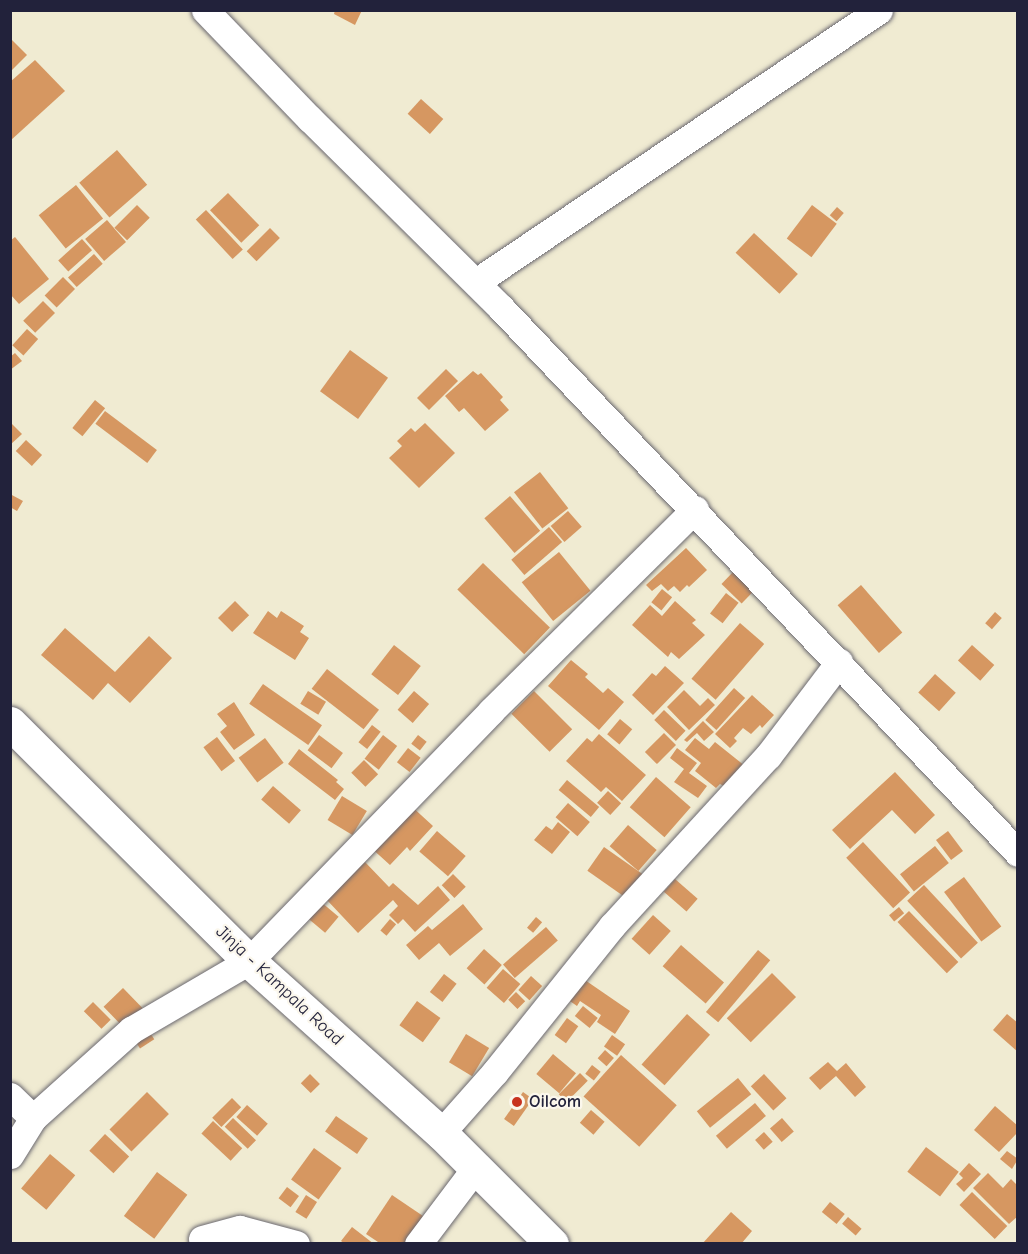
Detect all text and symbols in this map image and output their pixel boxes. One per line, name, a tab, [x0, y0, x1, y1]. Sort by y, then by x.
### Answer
street label: Jinja - Kampala Road	[211, 921, 347, 1051]
place label: Oilcom	[529, 1091, 581, 1113]
marker: Oilcom	[510, 1095, 524, 1109]

